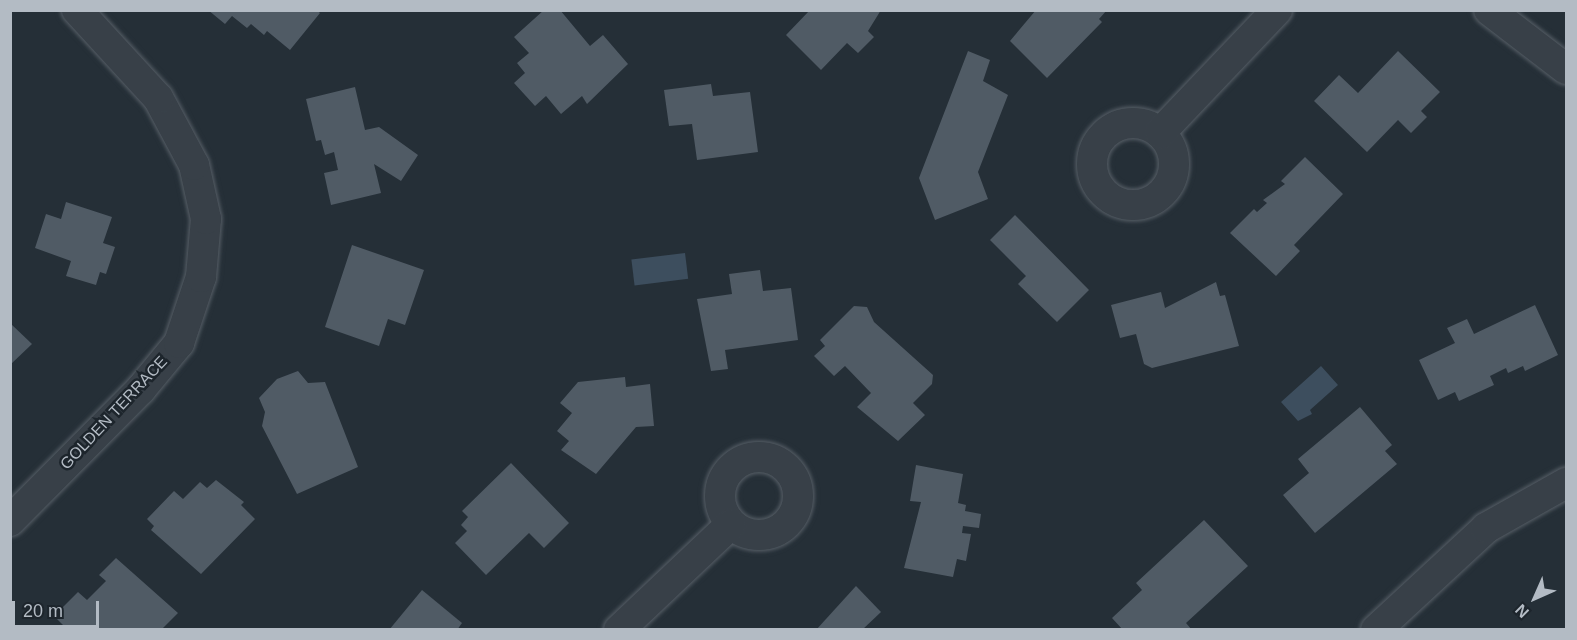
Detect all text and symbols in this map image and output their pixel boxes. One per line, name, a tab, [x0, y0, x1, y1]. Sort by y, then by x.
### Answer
street label: GOLDEN TERRACE	[56, 352, 172, 474]
north arrow	[1505, 568, 1565, 628]
scale bar	[15, 589, 102, 627]
text: 20 m	[23, 601, 63, 621]
text: N	[1512, 601, 1532, 621]

